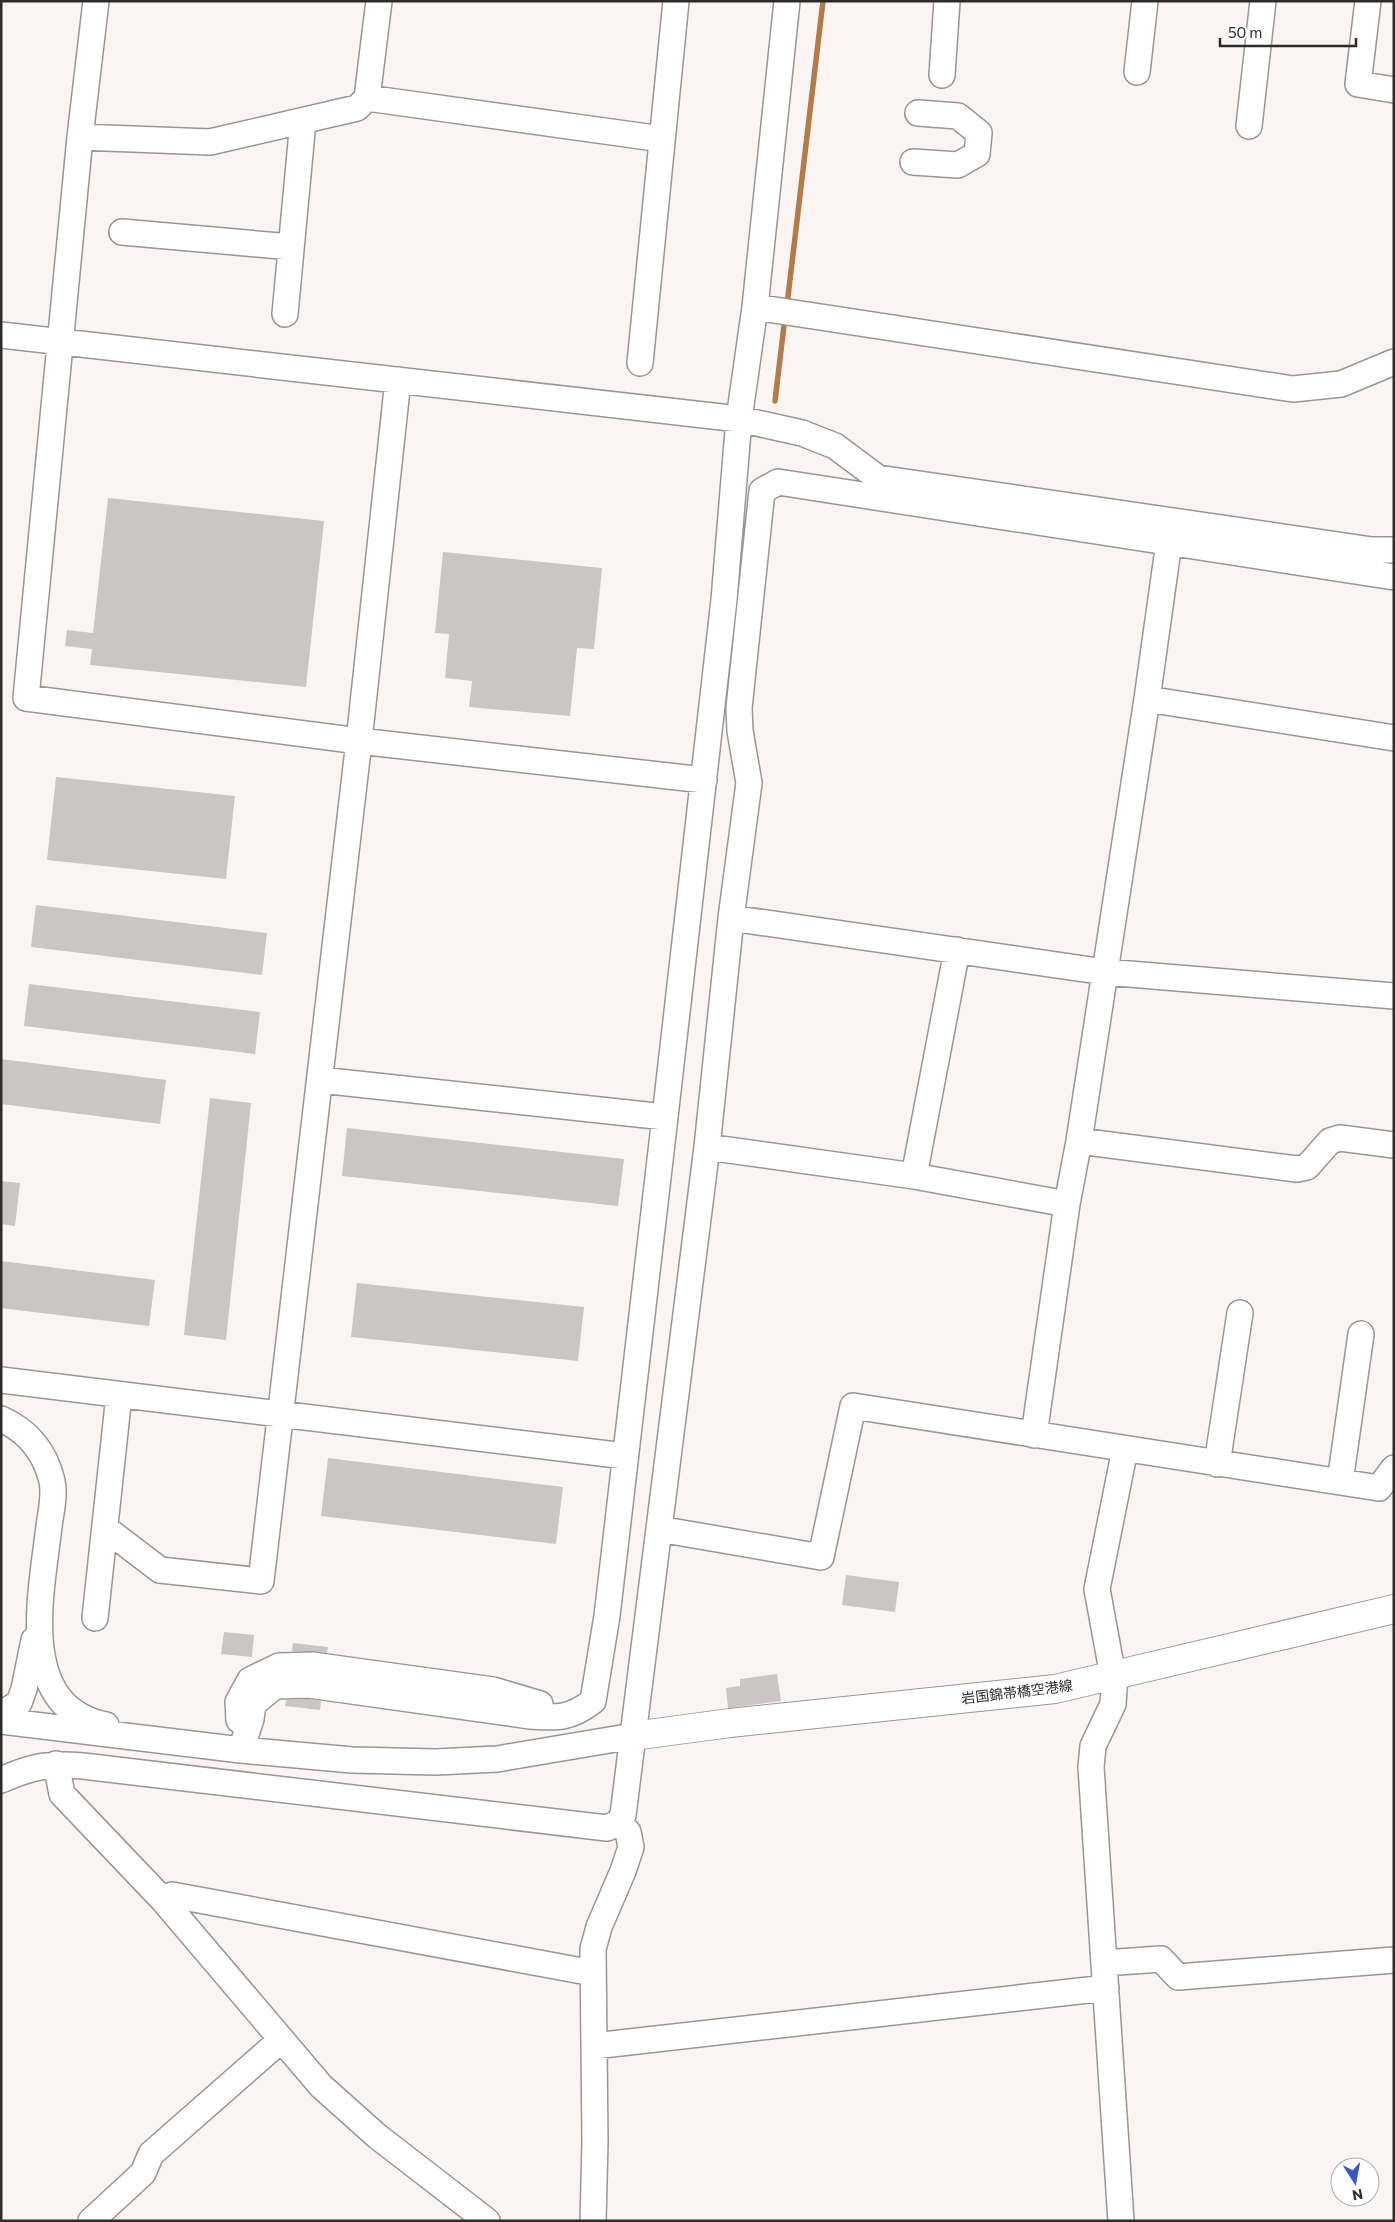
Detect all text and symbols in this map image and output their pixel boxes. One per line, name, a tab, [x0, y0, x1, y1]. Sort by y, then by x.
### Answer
scale bar	[1220, 15, 1356, 47]
text: 50 m	[1228, 23, 1262, 41]
street label: 岩国錦帯橋空港線	[960, 1676, 1074, 1707]
north arrow	[1330, 2157, 1380, 2207]
text: N	[1351, 2186, 1364, 2205]

